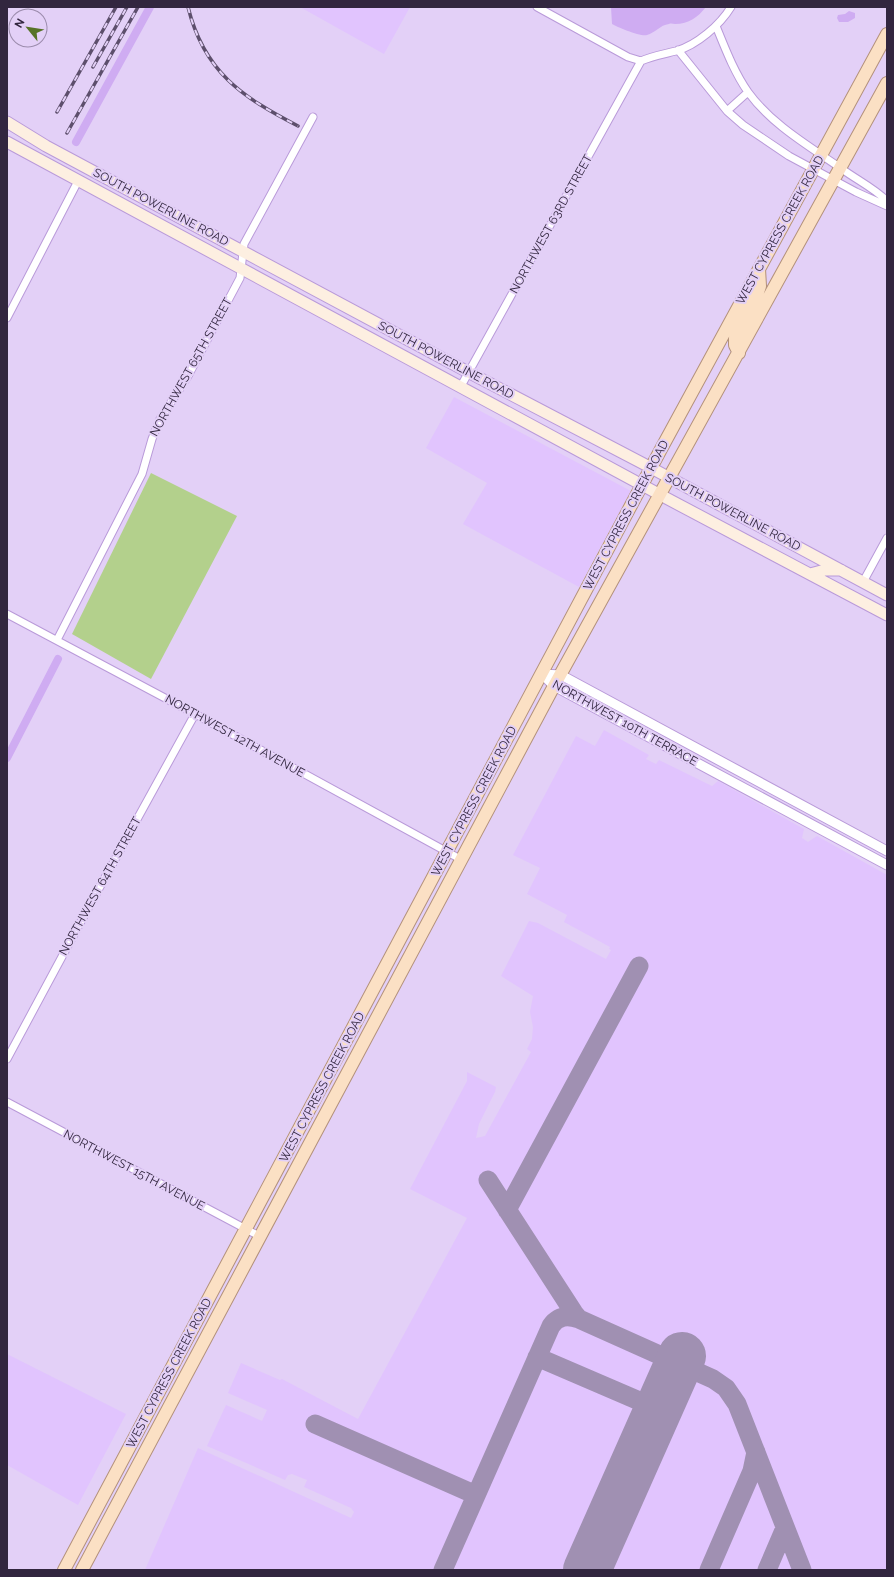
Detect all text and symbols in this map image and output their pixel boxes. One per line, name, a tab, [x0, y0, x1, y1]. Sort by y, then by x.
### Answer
north arrow	[8, 8, 48, 48]
text: N	[12, 16, 28, 30]
street label: NORTHWEST 63RD STREET	[507, 151, 595, 296]
street label: WEST CYPRESS CREEK ROAD	[733, 153, 827, 307]
street label: SOUTH POWERLINE ROAD	[91, 165, 231, 249]
street label: NORTHWEST 65TH STREET	[147, 295, 235, 439]
street label: SOUTH POWERLINE ROAD	[376, 318, 516, 402]
street label: WEST CYPRESS CREEK ROAD	[580, 437, 672, 592]
street label: SOUTH POWERLINE ROAD	[663, 470, 803, 554]
street label: NORTHWEST 10TH TERRACE	[550, 677, 700, 769]
street label: NORTHWEST 12TH AVENUE	[163, 692, 307, 780]
street label: WEST CYPRESS CREEK ROAD	[428, 723, 520, 878]
street label: NORTHWEST 64TH STREET	[56, 814, 144, 958]
street label: WEST CYPRESS CREEK ROAD	[276, 1009, 368, 1164]
street label: NORTHWEST 15TH AVENUE	[61, 1127, 207, 1213]
street label: WEST CYPRESS CREEK ROAD	[123, 1295, 215, 1450]

